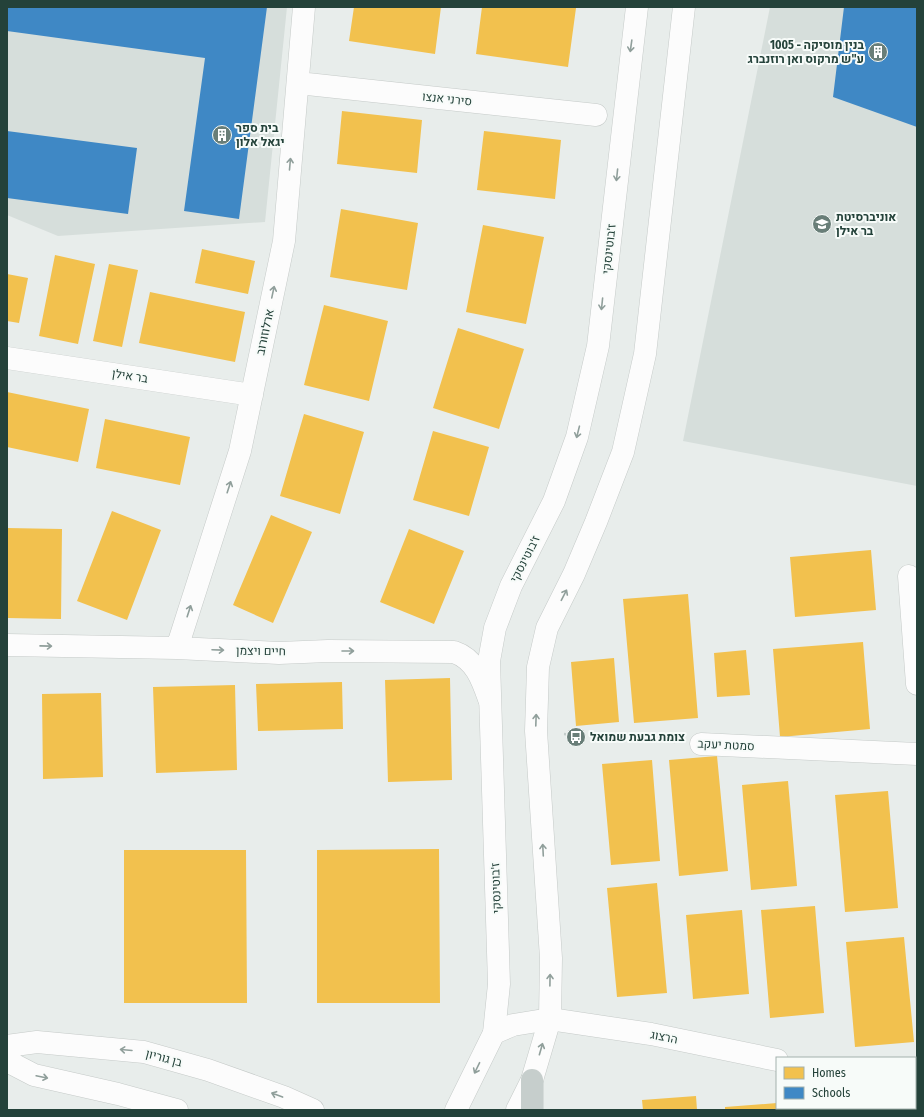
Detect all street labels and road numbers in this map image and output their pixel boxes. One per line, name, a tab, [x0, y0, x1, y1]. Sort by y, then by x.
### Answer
street label: סירני אנצו	[421, 89, 473, 109]
street label: ז'בוטינסקי	[599, 223, 619, 275]
street label: ארלוזורוב	[253, 307, 277, 356]
street label: בר אילן	[111, 366, 150, 386]
street label: ז'בוטינסקי	[507, 533, 543, 585]
street label: חיים ויצמן	[236, 644, 286, 658]
street label: סמטת יעקב	[697, 737, 755, 753]
street label: ז'בוטינסקי	[488, 862, 504, 914]
street label: הרצוג	[649, 1027, 679, 1047]
street label: בן גוריון	[144, 1046, 184, 1070]

